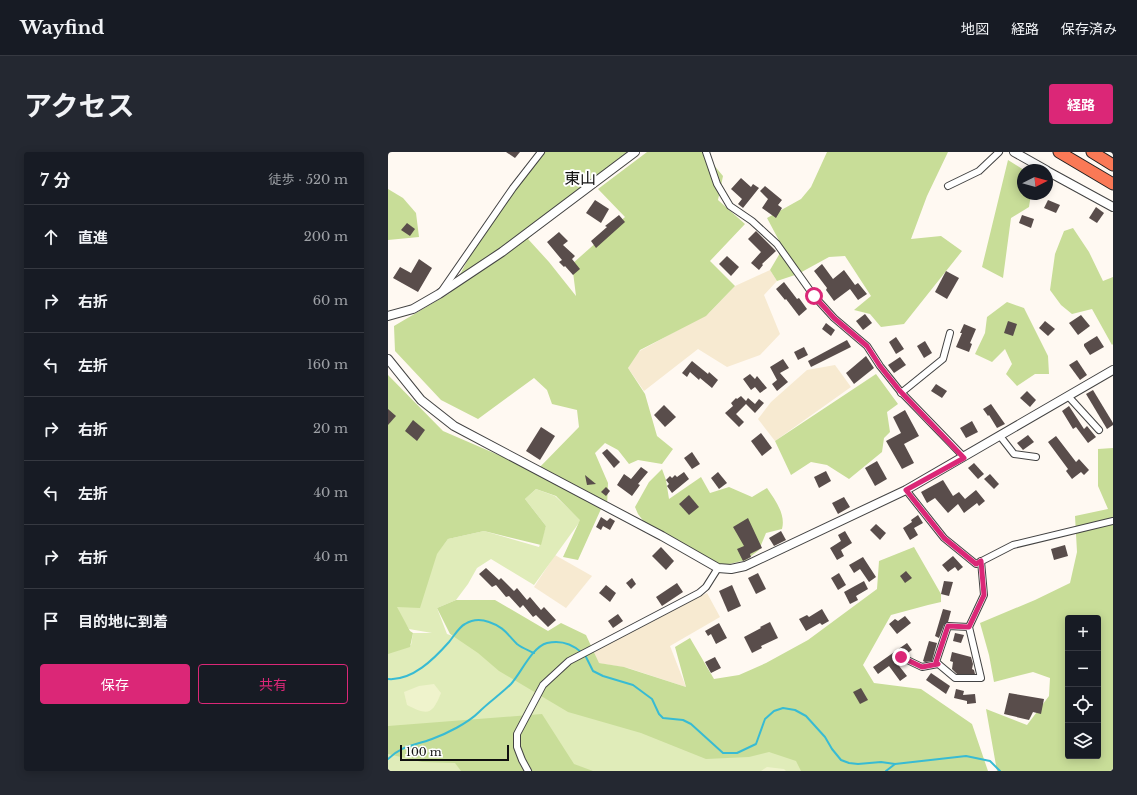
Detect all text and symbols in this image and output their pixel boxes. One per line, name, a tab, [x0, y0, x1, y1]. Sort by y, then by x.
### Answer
text: Wayfind	[20, 16, 105, 39]
text: 地図	[961, 20, 989, 38]
text: 経路	[1011, 20, 1039, 38]
text: 保存済み	[1061, 20, 1117, 38]
button: 経路	[1049, 84, 1113, 124]
text: アクセス	[24, 89, 135, 124]
north arrow	[1017, 164, 1053, 200]
district label: 東山	[564, 168, 596, 188]
text: 7 分	[40, 170, 70, 191]
text: 徒歩 · 520 m	[268, 171, 348, 188]
icon: ahead	[40, 226, 62, 248]
text: 直進	[78, 228, 108, 247]
text: 200 m	[304, 228, 348, 245]
route start	[805, 287, 823, 305]
icon: right	[40, 290, 62, 312]
text: 右折	[78, 292, 108, 311]
text: 60 m	[313, 292, 348, 309]
icon: left	[40, 354, 62, 376]
text: 左折	[78, 356, 108, 375]
text: 160 m	[307, 356, 348, 373]
icon: right	[40, 418, 62, 440]
text: 右折	[78, 420, 108, 439]
text: 20 m	[313, 420, 348, 437]
icon: left	[40, 482, 62, 504]
text: 左折	[78, 484, 108, 503]
text: 40 m	[313, 484, 348, 501]
icon: right	[40, 546, 62, 568]
text: 右折	[78, 548, 108, 567]
text: 40 m	[313, 548, 348, 565]
icon: arrive	[40, 610, 62, 632]
text: 目的地に到着	[78, 612, 168, 631]
map controls	[1065, 615, 1101, 759]
button: +	[1065, 615, 1101, 651]
route end	[892, 648, 910, 666]
button: −	[1065, 651, 1101, 687]
button: 保存	[40, 664, 190, 704]
button: 共有	[198, 664, 348, 704]
button: locate	[1065, 687, 1101, 723]
button: layers	[1065, 723, 1101, 759]
scale bar	[400, 743, 509, 762]
text: 100 m	[406, 745, 442, 759]

